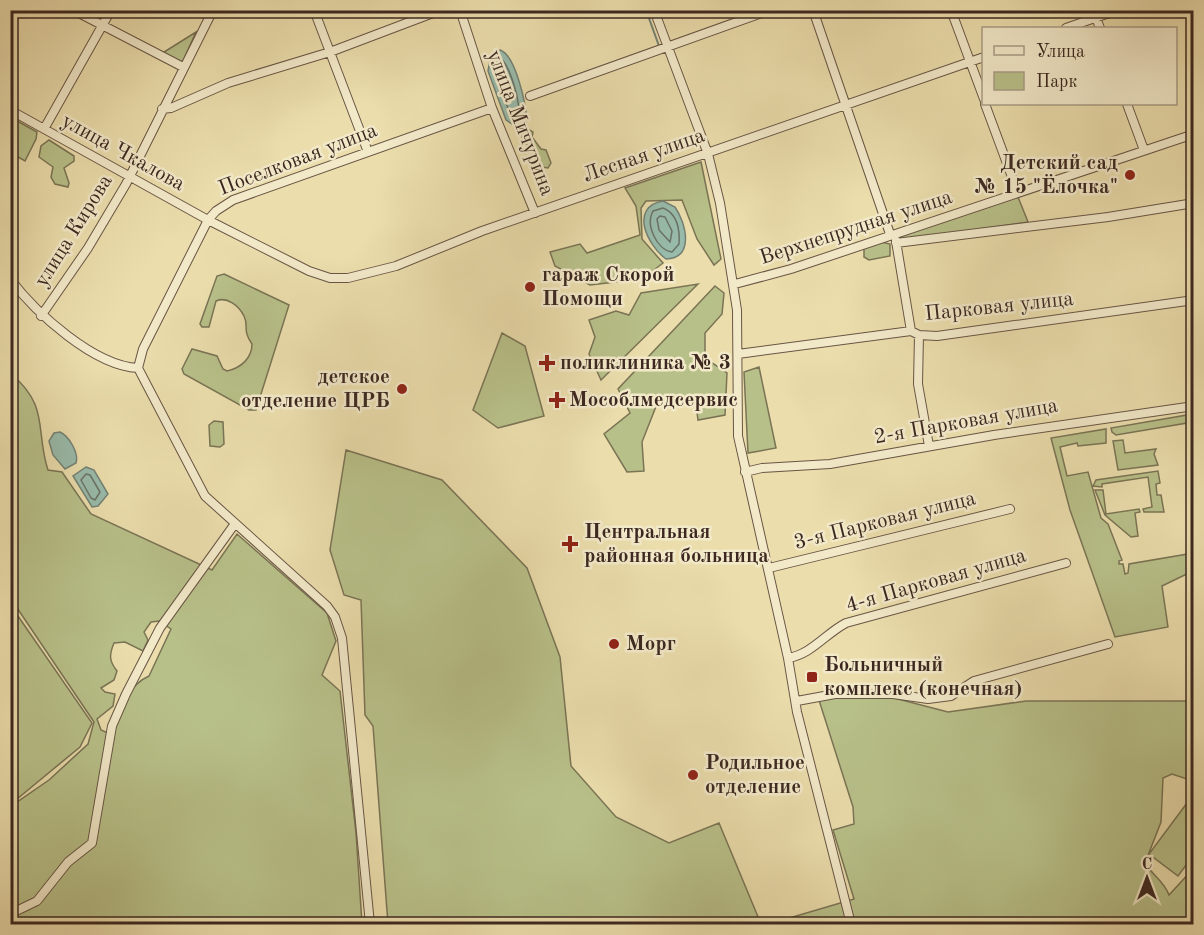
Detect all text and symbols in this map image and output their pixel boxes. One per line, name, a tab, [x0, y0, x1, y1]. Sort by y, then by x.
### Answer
legend	[982, 27, 1177, 105]
text: Улица	[1036, 43, 1085, 61]
street label: улица Мичурина	[483, 47, 557, 199]
text: Парк	[1036, 73, 1077, 91]
street label: улица Чкалова	[58, 111, 188, 195]
street label: Поселковая улица	[216, 120, 380, 200]
street label: Лесная улица	[580, 125, 708, 187]
place label: Детский сад № 15 "Ёлочка"	[974, 153, 1118, 198]
marker: Детский сад № 15 "Ёлочка"	[1123, 168, 1137, 182]
street label: улица Кирова	[31, 171, 117, 291]
street label: Верхнепрудная улица	[757, 187, 955, 269]
place label: гараж Скорой Помощи	[542, 265, 675, 310]
marker: гараж Скорой Помощи	[523, 280, 537, 294]
street label: Парковая улица	[923, 289, 1075, 325]
place label: поликлиника № 3	[560, 353, 731, 374]
marker: поликлиника № 3	[538, 354, 556, 372]
place label: детское отделение ЦРБ	[241, 367, 390, 412]
marker: детское отделение ЦРБ	[395, 382, 409, 396]
place label: Мособлмедсервис	[569, 390, 738, 411]
marker: Мособлмедсервис	[550, 393, 564, 407]
street label: 2-я Парковая улица	[872, 395, 1060, 449]
street label: 3-я Парковая улица	[792, 488, 978, 554]
place label: Центральная районная больница	[584, 522, 769, 567]
marker: Центральная районная больница	[561, 535, 579, 553]
street label: 4-я Парковая улица	[843, 545, 1029, 617]
place label: Морг	[626, 634, 676, 655]
marker: Морг	[607, 637, 621, 651]
place label: Больничный комплекс (конечная)	[824, 655, 1022, 700]
marker: Больничный комплекс (конечная)	[805, 670, 819, 684]
place label: Родильное отделение	[705, 753, 805, 798]
marker: Родильное отделение	[686, 768, 700, 782]
north arrow	[1117, 848, 1177, 908]
text: С	[1142, 857, 1152, 873]

